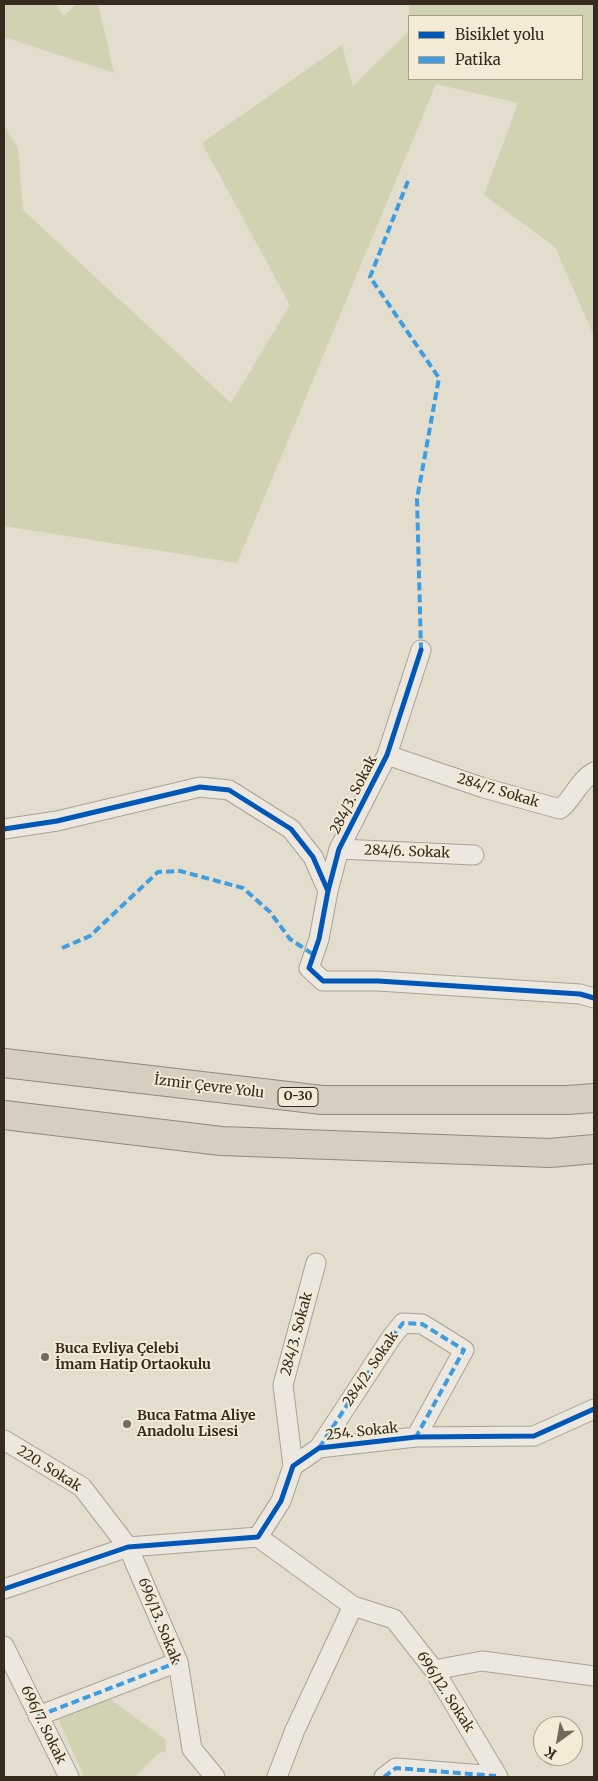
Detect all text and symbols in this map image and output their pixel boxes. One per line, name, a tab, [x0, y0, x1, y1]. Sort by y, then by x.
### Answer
legend	[408, 15, 583, 80]
text: Bisiklet yolu	[455, 25, 545, 44]
text: Patika	[455, 50, 501, 69]
street label: 284/3. Sokak	[327, 753, 381, 837]
street label: 284/7. Sokak	[455, 771, 541, 811]
street label: 284/6. Sokak	[364, 842, 450, 862]
street label: İzmir Çevre Yolu	[153, 1072, 265, 1102]
road number: O-30	[278, 1088, 318, 1106]
street label: 284/3. Sokak	[278, 1290, 316, 1378]
street label: 284/2. Sokak	[340, 1328, 402, 1410]
place label: Buca Evliya Çelebi İmam Hatip Ortaokulu	[55, 1341, 211, 1374]
marker: Buca Evliya Çelebi İmam Hatip Ortaokulu	[39, 1351, 51, 1363]
place label: Buca Fatma Aliye Anadolu Lisesi	[137, 1408, 256, 1440]
marker: Buca Fatma Aliye Anadolu Lisesi	[121, 1418, 133, 1430]
street label: 254. Sokak	[325, 1420, 399, 1444]
street label: 220. Sokak	[14, 1443, 84, 1495]
street label: 696/13. Sokak	[134, 1575, 184, 1667]
street label: 696/12. Sokak	[413, 1649, 477, 1735]
street label: 696/7. Sokak	[17, 1683, 69, 1767]
north arrow	[533, 1716, 583, 1766]
text: K	[541, 1742, 560, 1763]

